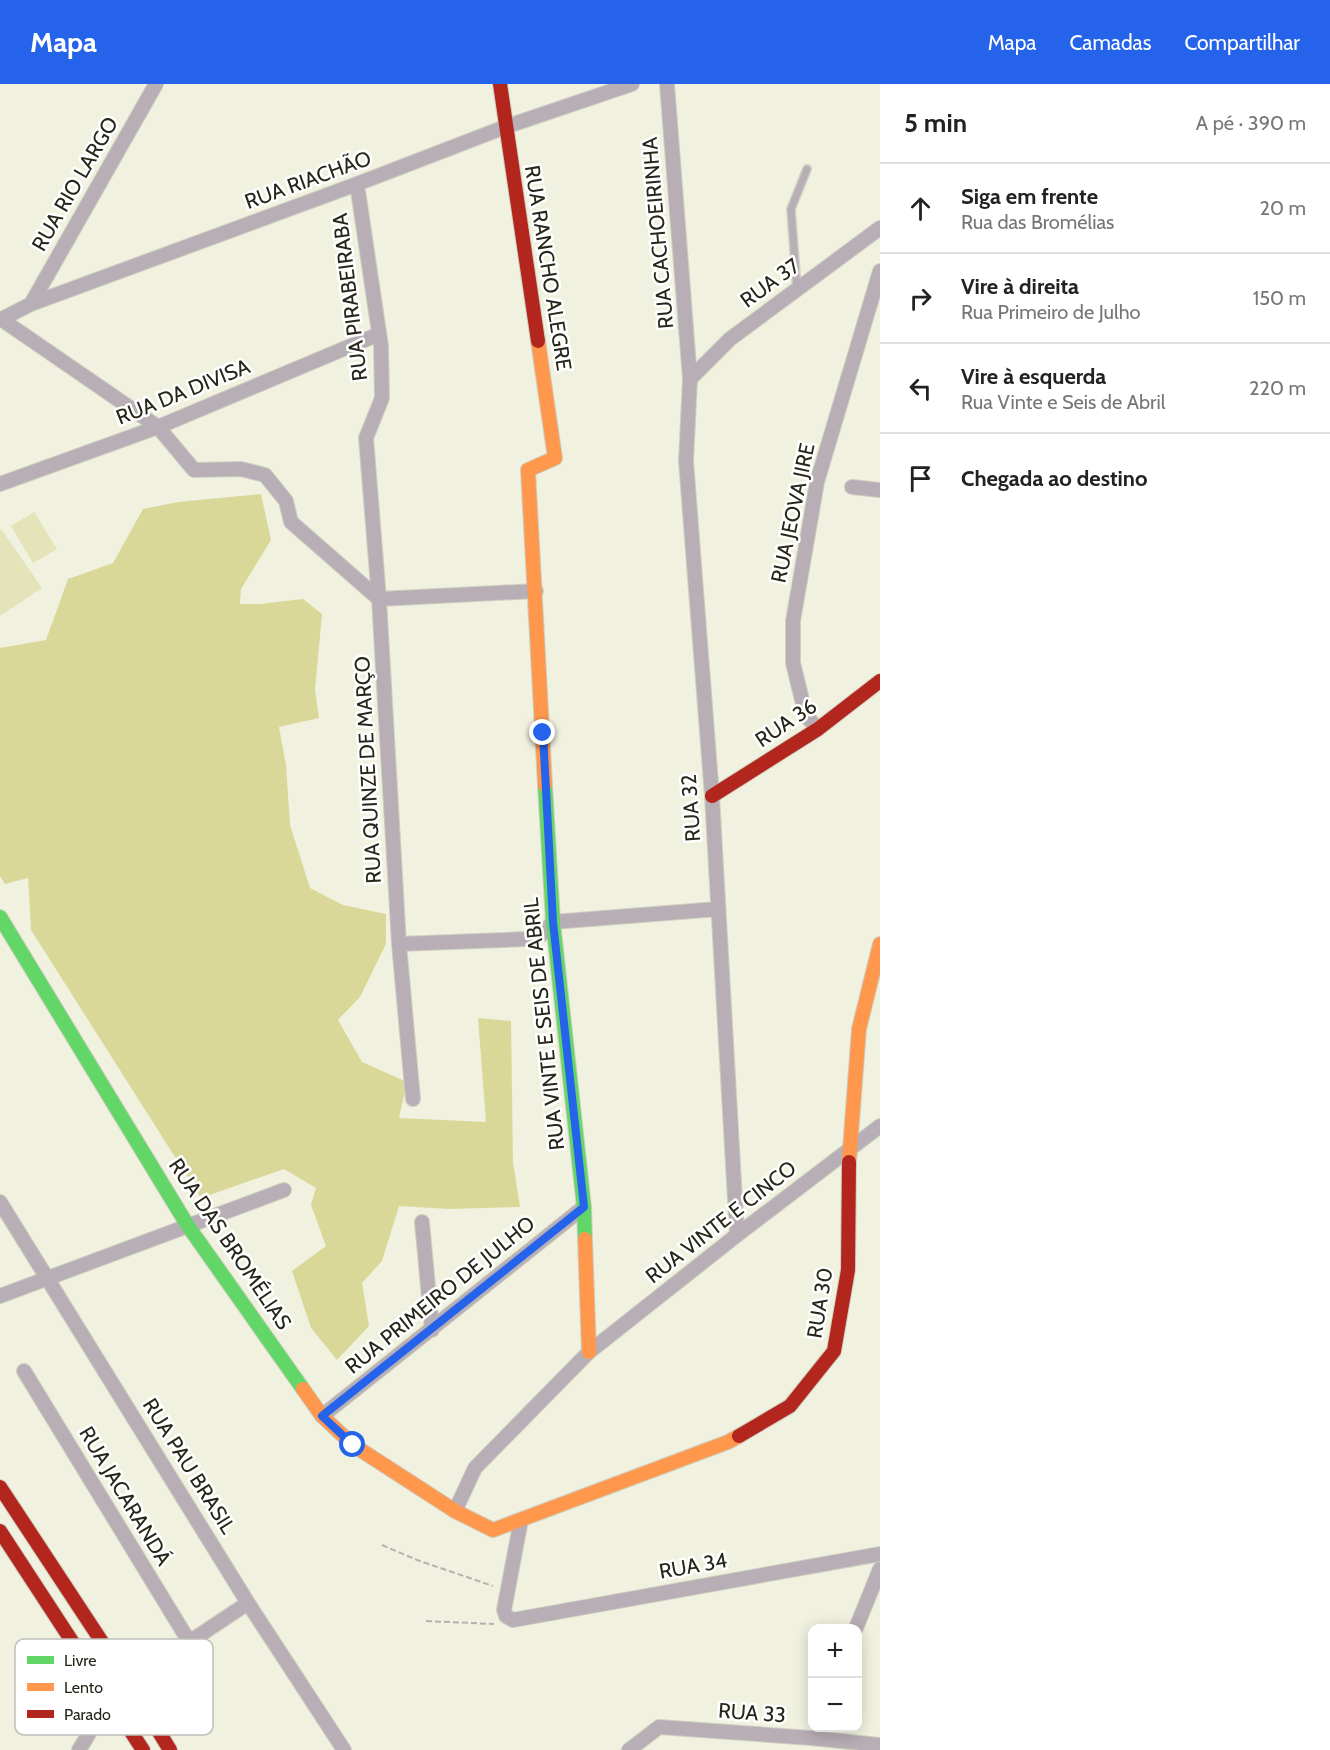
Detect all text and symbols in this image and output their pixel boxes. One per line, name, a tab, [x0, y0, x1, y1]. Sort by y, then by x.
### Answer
text: Mapa	[30, 25, 97, 59]
text: Mapa	[988, 30, 1036, 55]
text: Camadas	[1069, 30, 1151, 55]
text: Compartilhar	[1184, 30, 1300, 55]
text: 5 min	[904, 107, 967, 139]
text: A pé · 390 m	[1196, 111, 1306, 135]
street label: RUA RIO LARGO	[26, 112, 123, 255]
street label: RUA CACHOEIRINHA	[637, 136, 678, 330]
street label: RUA RIACHÃO	[241, 144, 374, 214]
street label: RUA RANCHO ALEGRE	[520, 163, 577, 372]
text: Siga em frente	[961, 183, 1098, 210]
icon: ahead	[904, 192, 937, 225]
text: 20 m	[1260, 196, 1306, 220]
text: Rua das Bromélias	[961, 210, 1114, 234]
street label: RUA PIRABEIRABA	[327, 212, 372, 382]
street label: RUA 37	[735, 253, 805, 312]
text: Vire à direita	[961, 273, 1079, 300]
icon: right	[904, 282, 937, 315]
text: 150 m	[1253, 286, 1306, 310]
text: Rua Primeiro de Julho	[961, 300, 1141, 324]
street label: RUA DA DIVISA	[112, 353, 253, 430]
text: Vire à esquerda	[961, 363, 1106, 390]
icon: left	[904, 372, 937, 405]
text: 220 m	[1249, 376, 1306, 400]
text: Rua Vinte e Seis de Abril	[961, 390, 1165, 414]
street label: RUA JEOVA JIRE	[765, 441, 820, 585]
icon: arrive	[904, 462, 937, 495]
text: Chegada ao destino	[961, 465, 1147, 492]
street label: RUA QUINZE DE MARÇO	[349, 656, 386, 884]
street label: RUA 36	[750, 693, 821, 752]
route end	[529, 719, 555, 745]
street label: RUA 32	[676, 773, 705, 843]
street label: RUA VINTE E SEIS DE ABRIL	[518, 896, 569, 1152]
street label: RUA DAS BROMÉLIAS	[164, 1153, 297, 1334]
street label: RUA VINTE E CINCO	[641, 1155, 801, 1288]
street label: RUA PRIMEIRO DE JULHO	[340, 1211, 539, 1379]
street label: RUA 30	[802, 1266, 837, 1340]
street label: RUA PAU BRASIL	[138, 1393, 241, 1539]
street label: RUA JACARANDÁ	[74, 1422, 177, 1570]
route start	[339, 1431, 365, 1457]
street label: RUA 34	[657, 1547, 729, 1584]
map controls	[808, 1624, 862, 1732]
button: +	[808, 1624, 862, 1678]
legend	[15, 1639, 213, 1735]
text: Livre	[64, 1651, 96, 1670]
text: Lento	[64, 1678, 103, 1697]
button: −	[808, 1678, 862, 1732]
street label: RUA 33	[717, 1698, 787, 1727]
text: Parado	[64, 1705, 111, 1724]

